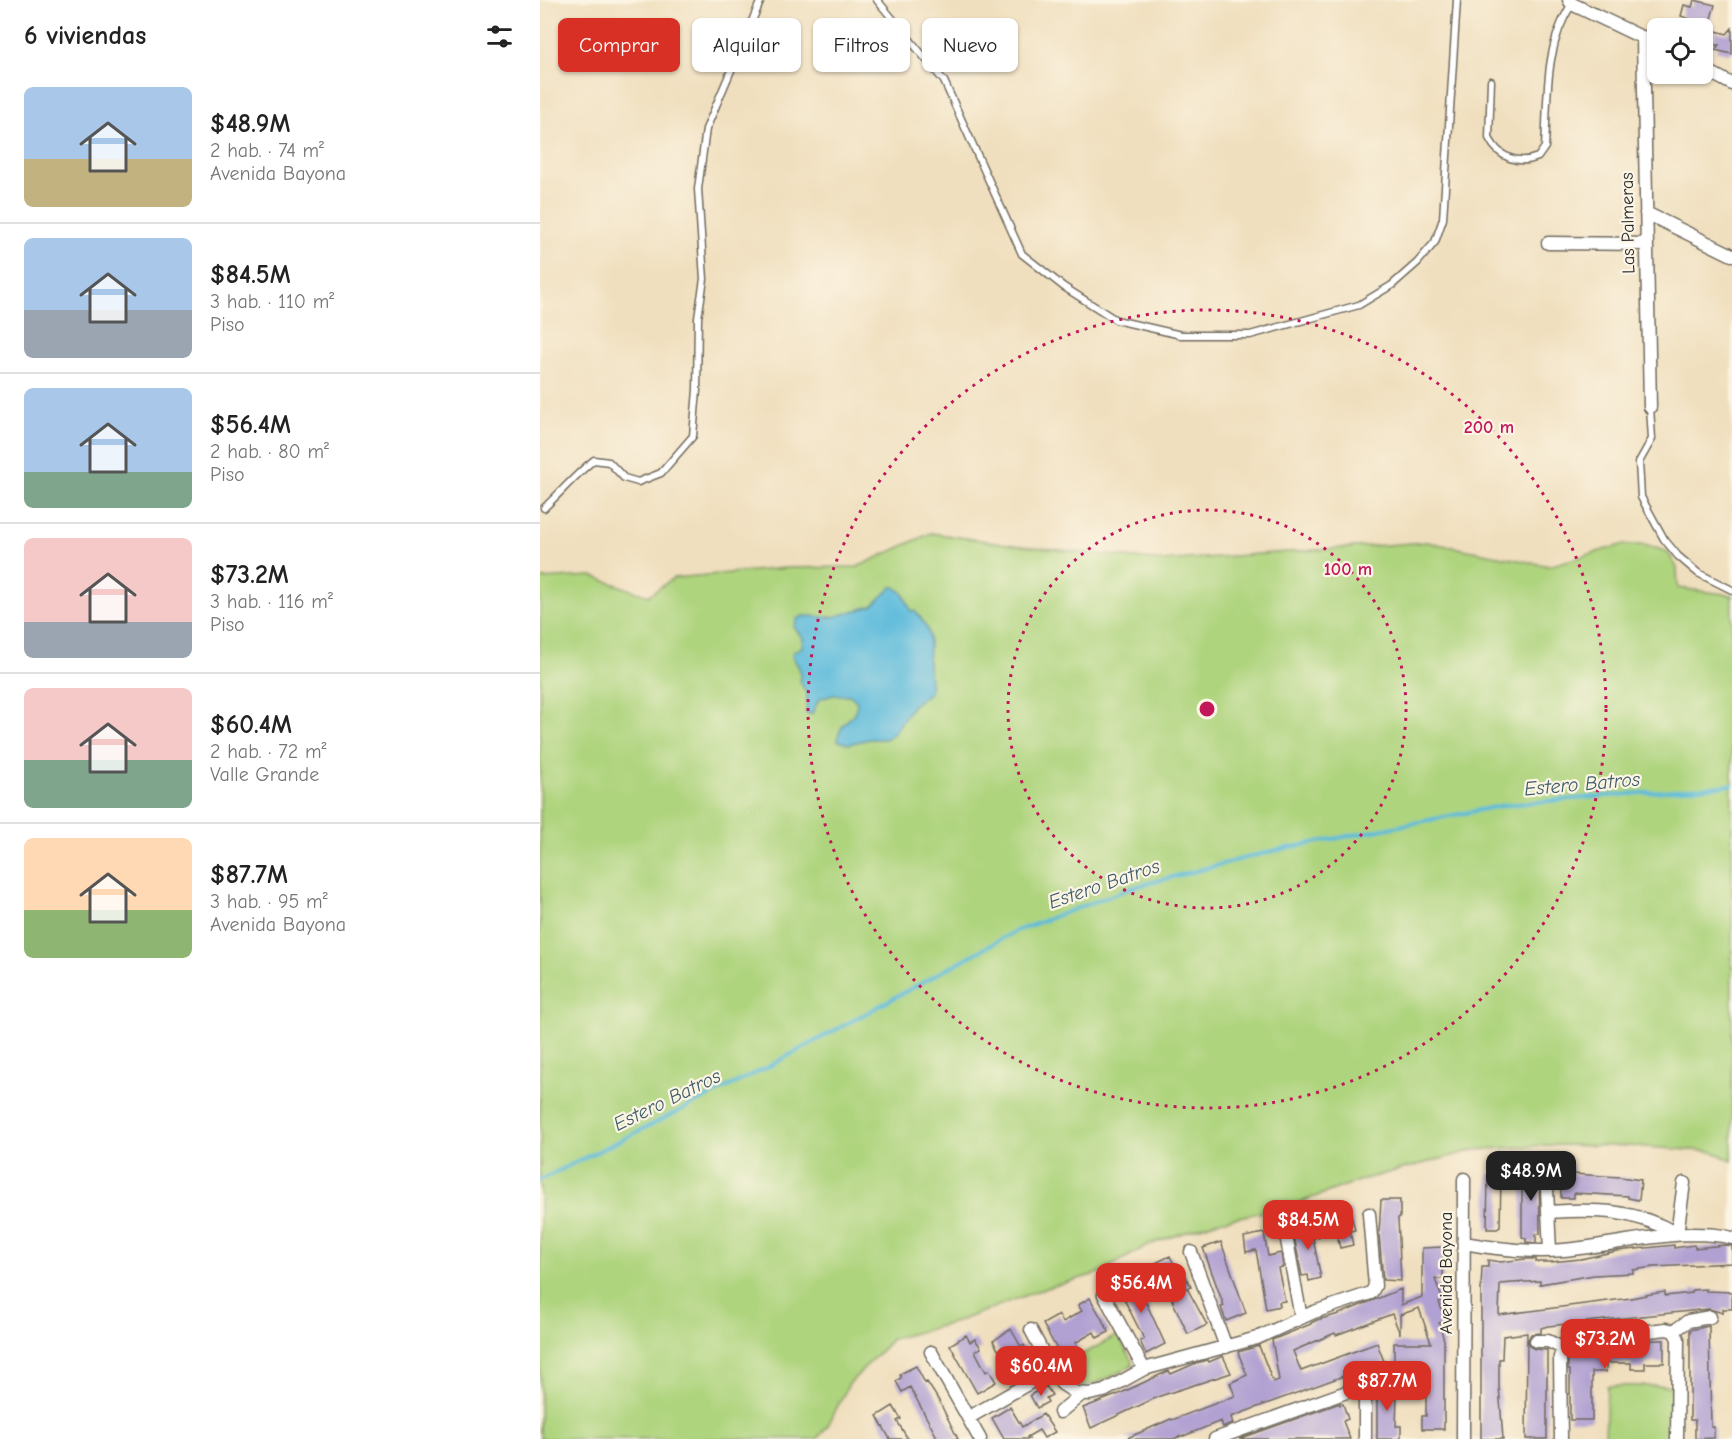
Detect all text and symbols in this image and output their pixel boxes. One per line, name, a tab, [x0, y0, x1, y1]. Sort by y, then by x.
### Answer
chip: Comprar	[558, 18, 680, 72]
chip: Alquilar	[692, 18, 801, 72]
chip: Filtros	[813, 18, 910, 72]
chip: Nuevo	[922, 18, 1018, 72]
map controls	[1647, 18, 1713, 84]
button: locate	[1647, 18, 1713, 84]
icon: filters	[483, 20, 516, 53]
text: 6 viviendas	[24, 21, 146, 51]
text: $48.9M	[210, 109, 290, 139]
icon: home	[72, 111, 144, 183]
text: 2 hab. · 74 m²	[210, 139, 324, 162]
text: Avenida Bayona	[210, 162, 346, 185]
street label: Las Palmeras	[1617, 172, 1639, 274]
text: $84.5M	[210, 260, 291, 290]
icon: home	[72, 262, 144, 334]
text: 3 hab. · 110 m²	[210, 290, 334, 313]
text: Piso	[210, 313, 245, 336]
text: $56.4M	[210, 410, 291, 440]
icon: home	[72, 412, 144, 484]
text: 200 m	[1464, 417, 1514, 438]
text: 2 hab. · 80 m²	[210, 440, 329, 463]
text: Piso	[210, 463, 245, 486]
text: 100 m	[1324, 559, 1372, 580]
text: $73.2M	[210, 560, 289, 590]
icon: home	[72, 562, 144, 634]
text: 3 hab. · 116 m²	[210, 590, 333, 613]
text: Piso	[210, 613, 245, 636]
centre of rings	[1197, 699, 1217, 719]
text: $60.4M	[210, 710, 292, 740]
icon: home	[72, 712, 144, 784]
text: 2 hab. · 72 m²	[210, 740, 326, 763]
text: Valle Grande	[210, 763, 319, 786]
water label: Estero Batros	[1523, 767, 1642, 801]
water label: Estero Batros	[1045, 854, 1163, 914]
text: $87.7M	[210, 860, 288, 890]
icon: home	[72, 862, 144, 934]
text: 3 hab. · 95 m²	[210, 890, 328, 913]
text: Avenida Bayona	[210, 913, 346, 936]
water label: Estero Batros	[610, 1064, 725, 1136]
pin: $48.9M	[1482, 1151, 1580, 1202]
text: $48.9M	[1500, 1159, 1562, 1182]
pin: $84.5M	[1259, 1200, 1357, 1251]
text: $84.5M	[1277, 1208, 1339, 1231]
street label: Avenida Bayona	[1436, 1212, 1457, 1334]
pin: $56.4M	[1092, 1263, 1190, 1314]
text: $56.4M	[1110, 1271, 1172, 1294]
pin: $73.2M	[1556, 1319, 1654, 1370]
text: $73.2M	[1575, 1327, 1635, 1350]
pin: $60.4M	[992, 1346, 1090, 1397]
text: $60.4M	[1009, 1354, 1073, 1377]
pin: $87.7M	[1338, 1361, 1436, 1412]
text: $87.7M	[1357, 1369, 1417, 1392]

